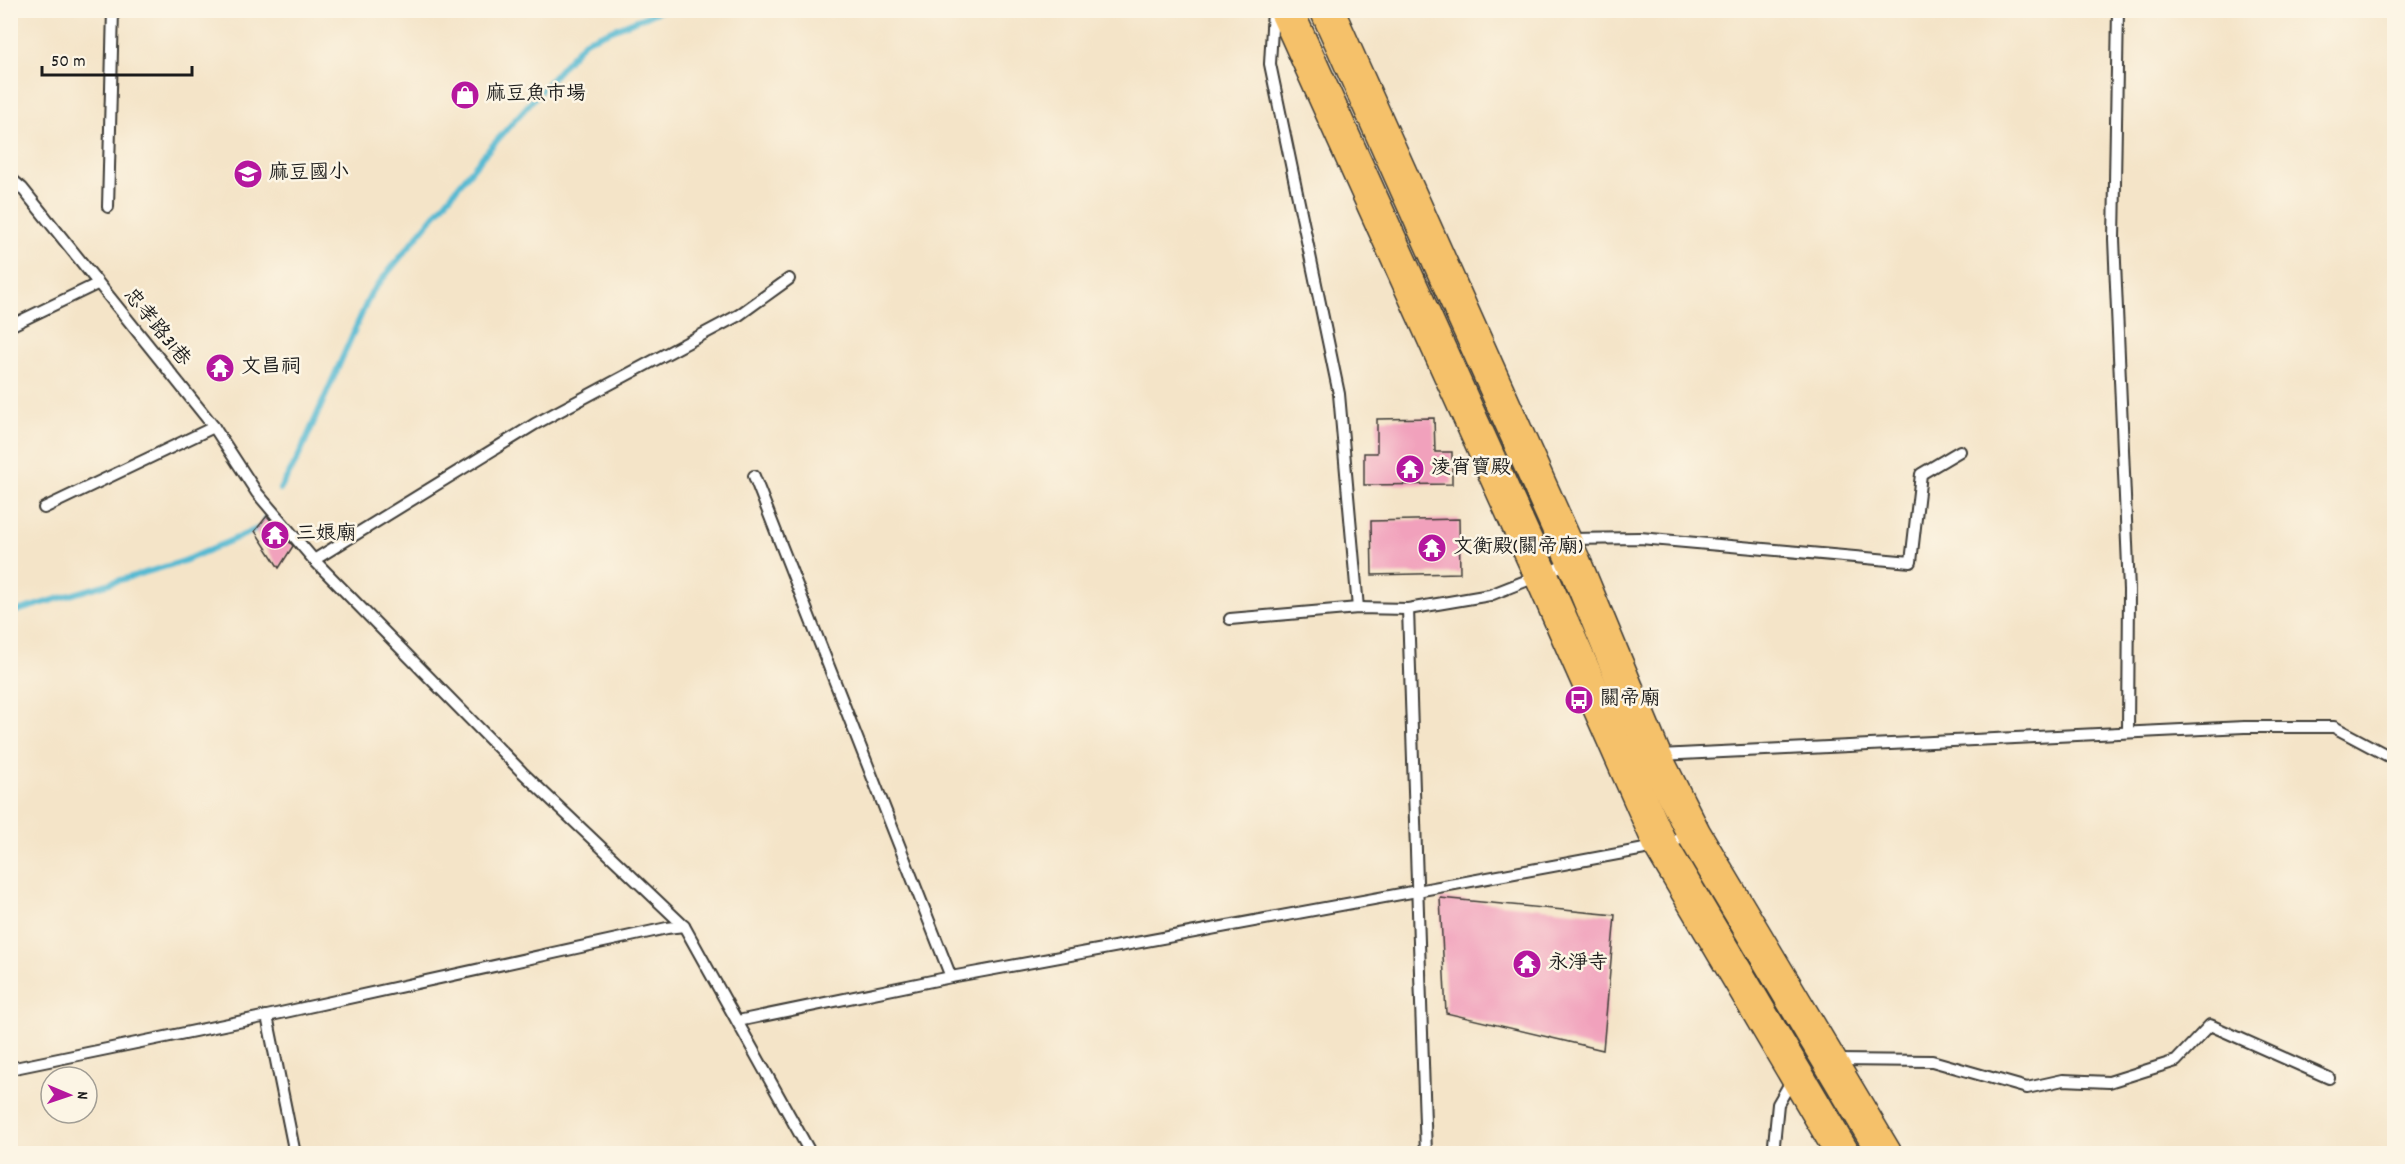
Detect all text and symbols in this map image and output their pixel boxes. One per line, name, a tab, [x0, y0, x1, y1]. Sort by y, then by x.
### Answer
scale bar	[42, 39, 192, 77]
text: 50 m	[51, 50, 86, 75]
shop icon: 麻豆魚市場	[449, 79, 481, 111]
place label: 麻豆魚市場	[486, 81, 586, 109]
school or university icon: 麻豆國小	[232, 158, 264, 190]
place label: 麻豆國小	[269, 160, 349, 188]
street label: 忠孝路31巷	[116, 283, 197, 374]
temple icon: 文昌祠	[204, 352, 236, 384]
place label: 文昌祠	[241, 354, 301, 382]
temple icon: 淩宵寶殿	[1394, 453, 1426, 485]
place label: 淩宵寶殿	[1431, 455, 1511, 483]
temple icon: 三娘廟	[259, 519, 291, 551]
place label: 三娘廟	[296, 521, 356, 549]
temple icon: 文衡殿(關帝廟)	[1416, 532, 1448, 564]
place label: 文衡殿(關帝廟)	[1453, 534, 1583, 562]
bus stop icon: 關帝廟	[1563, 684, 1595, 716]
place label: 關帝廟	[1600, 686, 1660, 714]
temple icon: 永淨寺	[1511, 948, 1543, 980]
place label: 永淨寺	[1548, 950, 1608, 978]
north arrow	[39, 1065, 99, 1125]
text: N	[70, 1091, 93, 1100]

